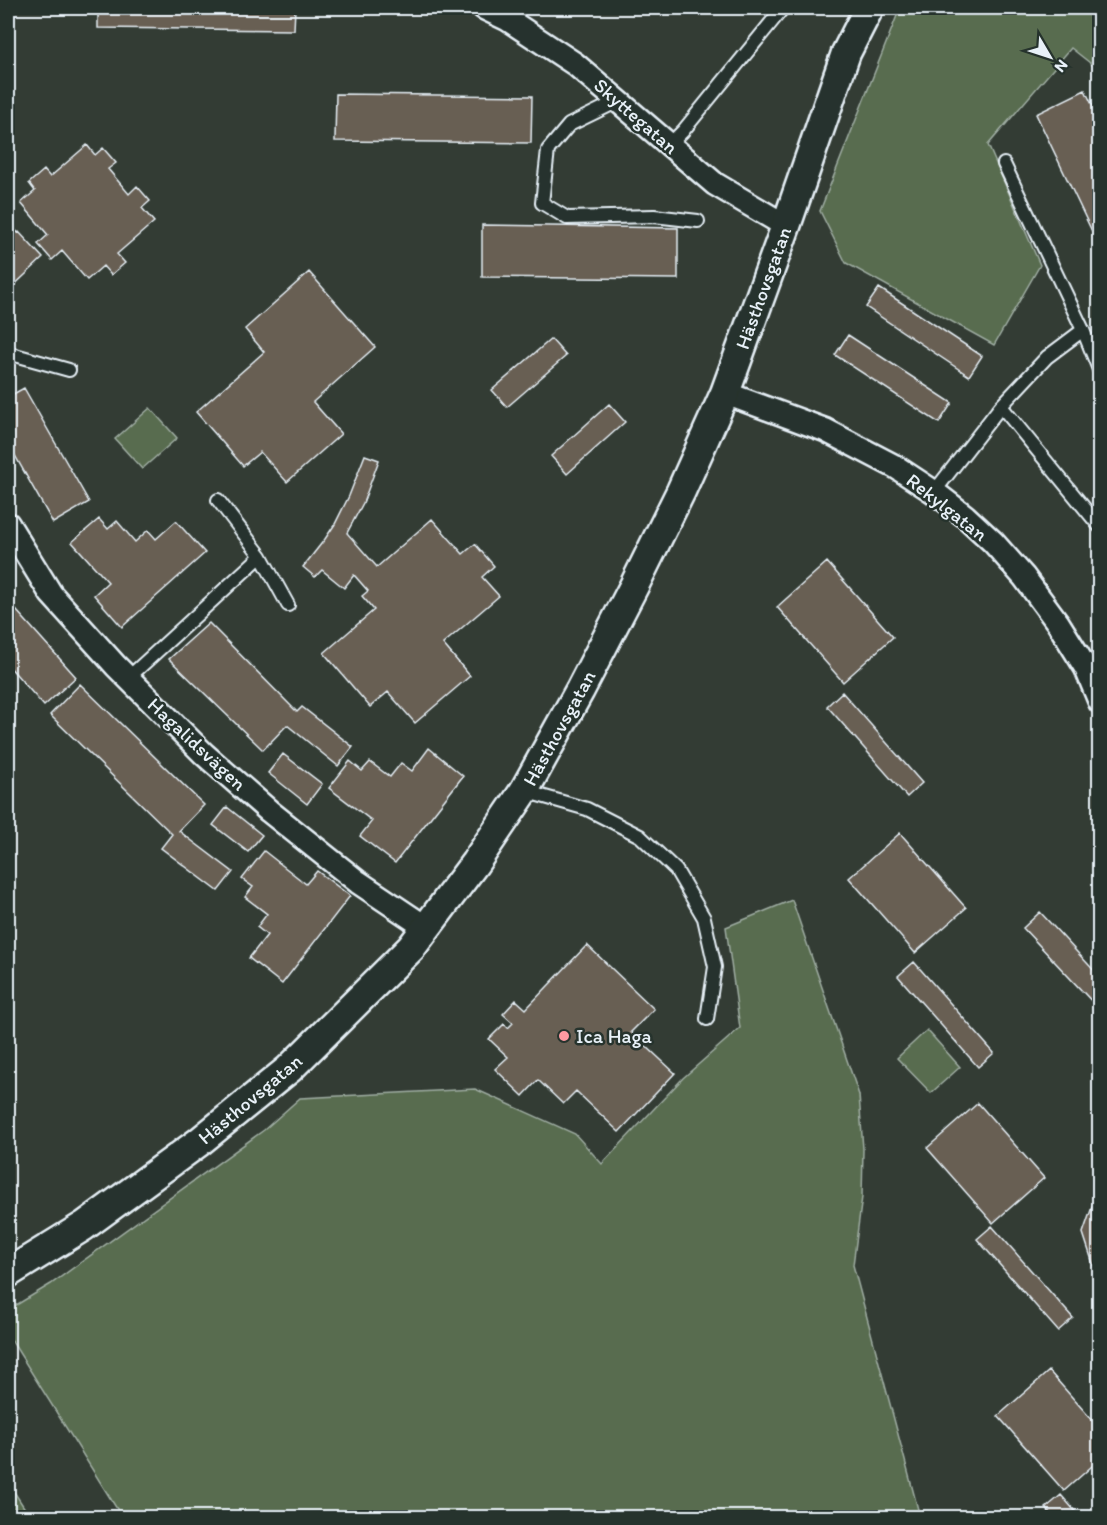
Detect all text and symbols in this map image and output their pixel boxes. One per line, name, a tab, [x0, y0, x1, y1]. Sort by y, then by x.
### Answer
north arrow	[1020, 27, 1080, 87]
text: N	[1050, 56, 1072, 76]
street label: Skyttegatan	[589, 73, 683, 159]
street label: Hästhovsgatan	[730, 223, 796, 352]
street label: Rekylgatan	[902, 468, 992, 546]
street label: Hästhovsgatan	[517, 666, 601, 790]
street label: Hagalidsvägen	[143, 692, 251, 796]
place label: Ica Haga	[576, 1024, 653, 1048]
marker: Ica Haga	[557, 1029, 571, 1043]
street label: Hästhovsgatan	[193, 1048, 307, 1149]

